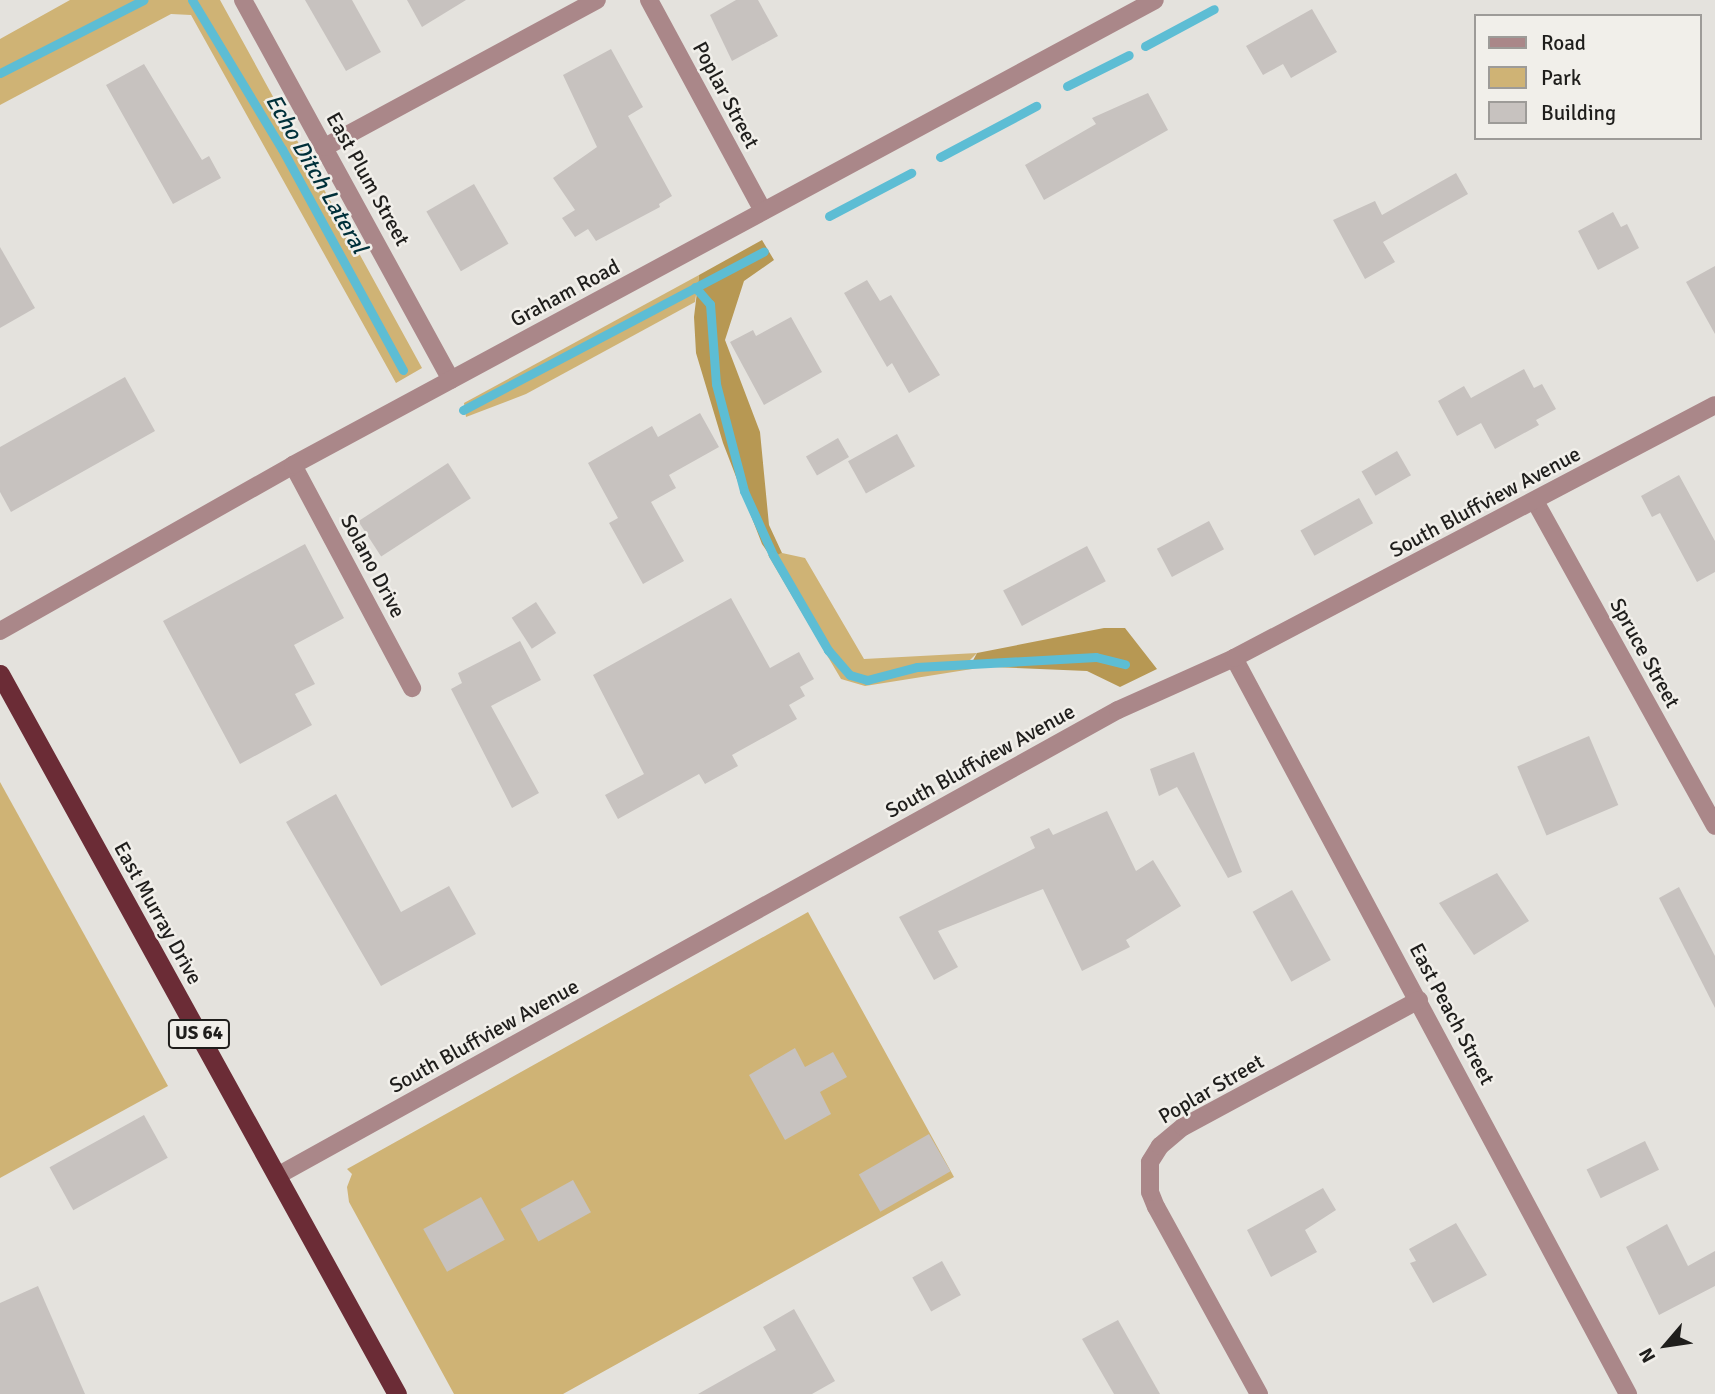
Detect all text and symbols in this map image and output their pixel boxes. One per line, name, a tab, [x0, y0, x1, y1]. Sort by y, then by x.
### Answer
legend	[1474, 14, 1701, 140]
text: Road	[1541, 30, 1586, 56]
street label: Poplar Street	[687, 37, 765, 153]
text: Park	[1541, 65, 1581, 91]
water label: Echo Ditch Lateral	[259, 89, 373, 259]
text: Building	[1541, 100, 1616, 126]
street label: East Plum Street	[321, 108, 415, 250]
street label: Graham Road	[506, 254, 624, 332]
street label: South Bluffview Avenue	[1385, 441, 1585, 563]
street label: Solano Drive	[335, 510, 411, 622]
street label: Spruce Street	[1605, 594, 1685, 712]
street label: South Bluffview Avenue	[881, 698, 1079, 824]
street label: East Murray Drive	[108, 837, 208, 989]
street label: East Peach Street	[1404, 939, 1500, 1089]
street label: South Bluffview Avenue	[385, 973, 583, 1099]
road number: US 64	[168, 1018, 230, 1050]
street label: Poplar Street	[1154, 1049, 1268, 1129]
north arrow	[1631, 1310, 1701, 1380]
text: N	[1634, 1344, 1661, 1367]

